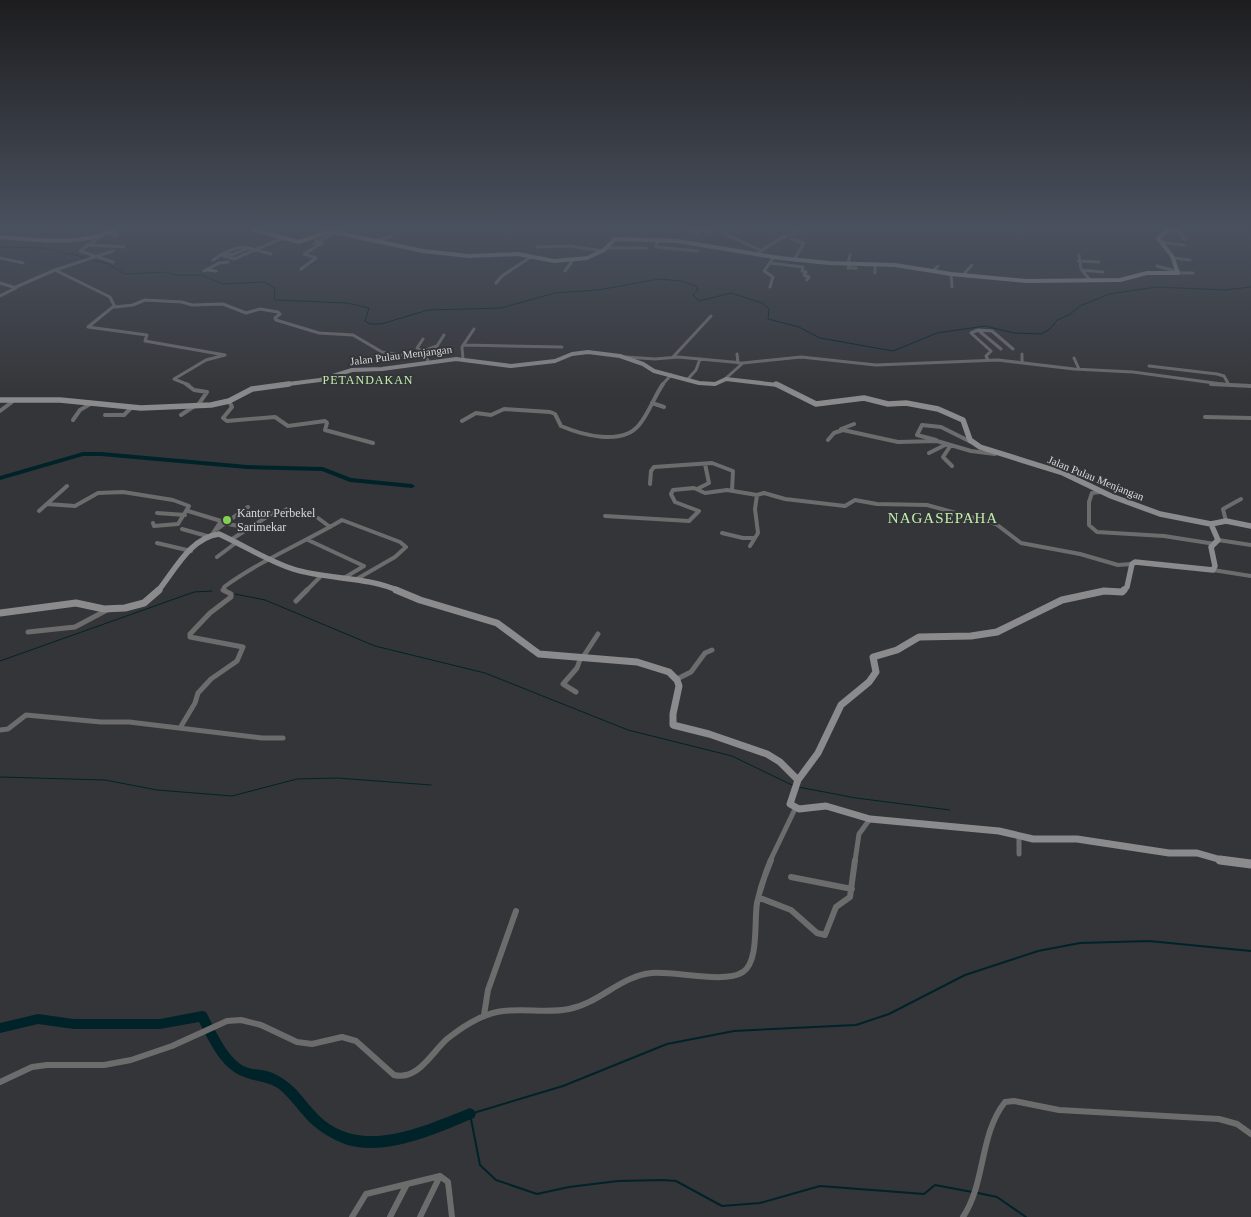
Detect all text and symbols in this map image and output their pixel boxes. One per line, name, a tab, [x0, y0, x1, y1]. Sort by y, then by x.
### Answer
street label: Jalan Pulau Menjangan	[349, 343, 453, 367]
district label: PETANDAKAN	[322, 373, 414, 387]
street label: Jalan Pulau Menjangan	[1046, 453, 1146, 503]
place label: Kantor Perbekel Sarimekar	[237, 506, 316, 534]
district label: NAGASEPAHA	[888, 510, 998, 526]
marker: Kantor Perbekel Sarimekar	[221, 514, 233, 526]

